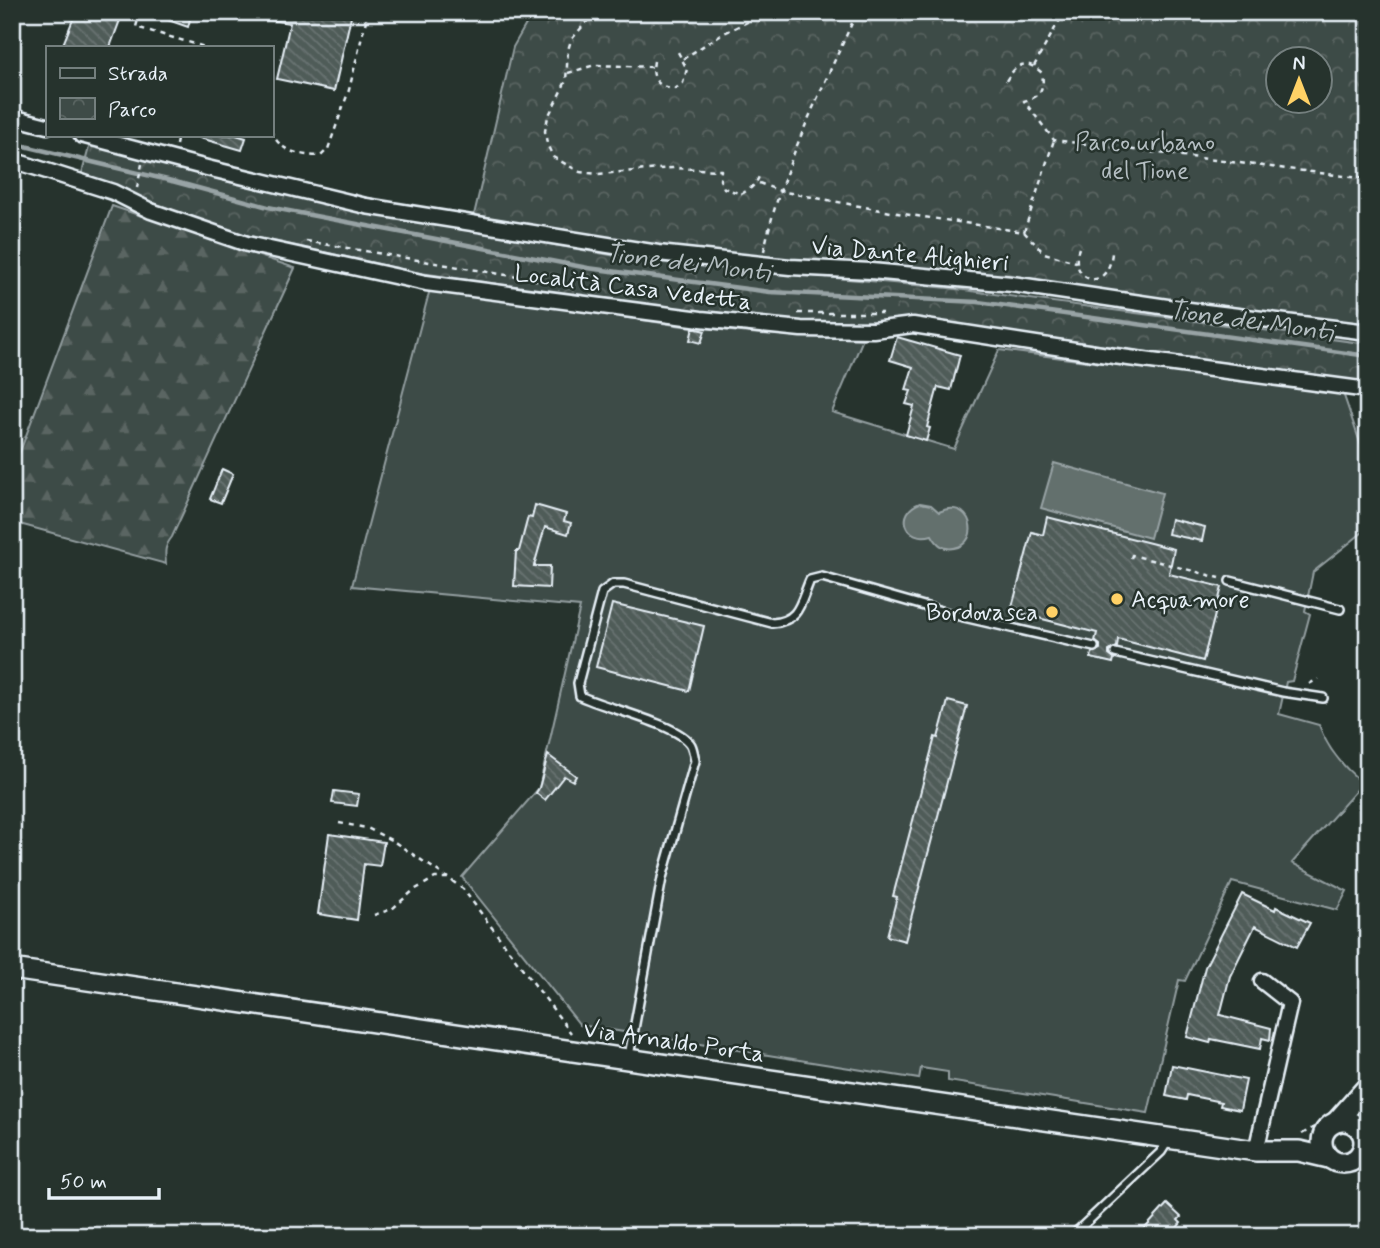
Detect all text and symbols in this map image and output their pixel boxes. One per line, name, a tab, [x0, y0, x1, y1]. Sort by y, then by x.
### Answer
legend	[46, 46, 273, 136]
north arrow	[1264, 46, 1334, 116]
text: N	[1293, 52, 1305, 77]
text: Strada	[108, 60, 168, 88]
text: Parco	[108, 96, 156, 124]
park label: Parco urbano del Tione	[1075, 128, 1215, 187]
street label: Via Dante Alighieri	[810, 231, 1010, 280]
water label: Tione dei Monti	[603, 237, 775, 291]
street label: Località Casa Vedetta	[513, 259, 753, 318]
water label: Tione dei Monti	[1166, 294, 1338, 351]
place label: Acquamore	[1131, 585, 1249, 616]
marker: Acquamore	[1109, 591, 1125, 607]
place label: Bordovasca	[926, 598, 1038, 629]
marker: Bordovasca	[1044, 604, 1060, 620]
street label: Via Arnaldo Porta	[581, 1014, 766, 1071]
scale bar	[49, 1157, 159, 1201]
text: 50 m	[60, 1168, 107, 1196]

